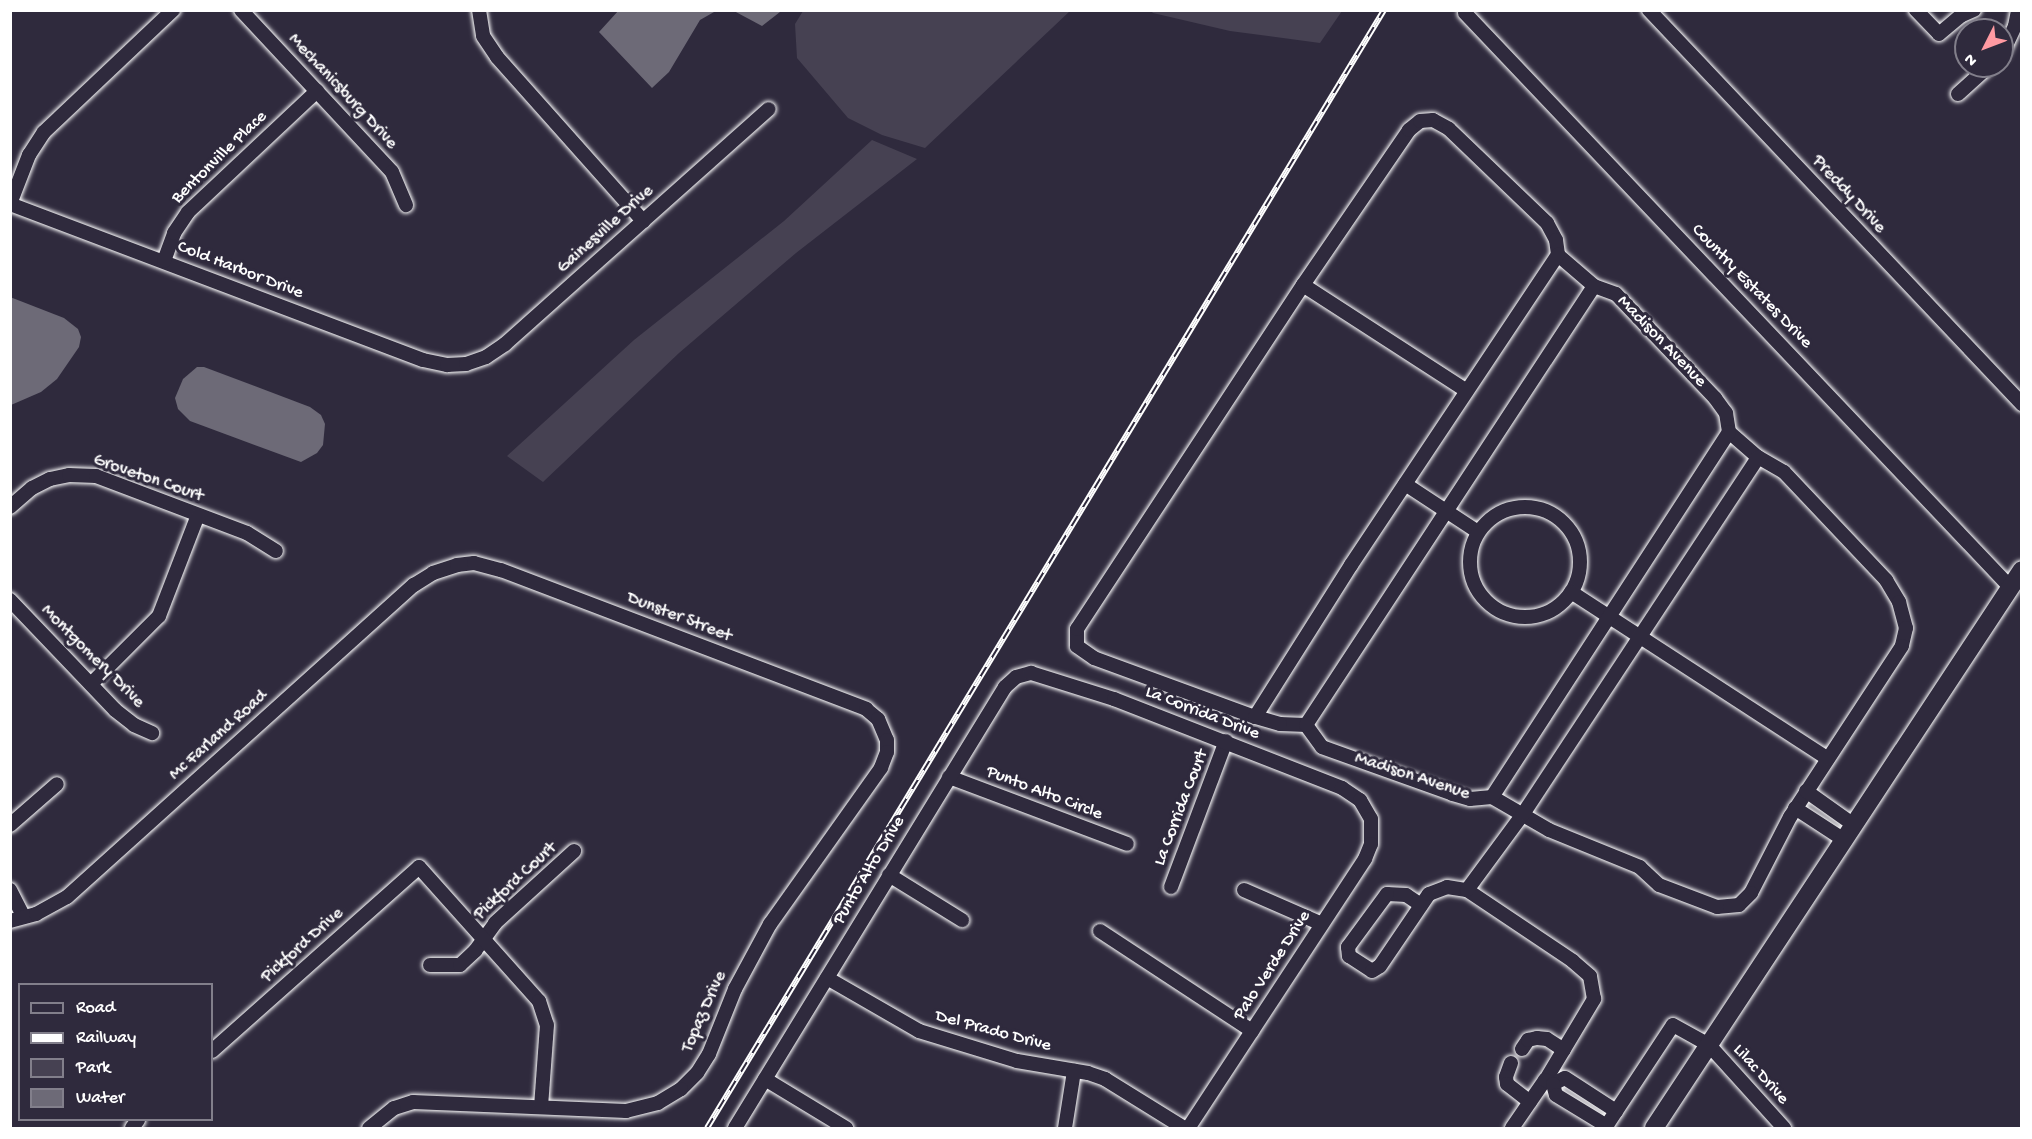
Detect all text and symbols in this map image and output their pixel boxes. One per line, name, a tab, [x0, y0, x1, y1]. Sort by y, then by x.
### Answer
north arrow	[1954, 18, 2014, 78]
street label: Mechanicsburg Drive	[283, 29, 401, 155]
text: N	[1961, 49, 1982, 69]
street label: Bentonville Place	[168, 107, 272, 209]
street label: Preddy Drive	[1806, 151, 1890, 239]
street label: Gainesville Drive	[553, 181, 659, 279]
street label: Country Estates Drive	[1686, 220, 1816, 354]
street label: Cold Harbor Drive	[174, 237, 306, 305]
street label: Madison Avenue	[1612, 291, 1710, 393]
street label: Groveton Court	[90, 450, 206, 508]
street label: Dunster Street	[623, 588, 735, 648]
street label: Montgomery Drive	[36, 601, 148, 713]
street label: La Corrida Drive	[1142, 682, 1262, 746]
street label: Mc Farland Road	[165, 686, 273, 786]
street label: La Corrida Court	[1150, 747, 1214, 869]
street label: Madison Avenue	[1352, 748, 1472, 806]
street label: Punto Alto Circle	[983, 762, 1105, 826]
street label: Punto Alto Drive	[829, 813, 911, 929]
street label: Pickford Court	[470, 838, 562, 926]
street label: Pickford Drive	[257, 903, 349, 989]
street label: Palo Verde Drive	[1229, 907, 1317, 1025]
street label: Topaz Drive	[678, 968, 732, 1056]
legend	[18, 983, 213, 1121]
text: Road	[76, 998, 115, 1019]
street label: Del Prado Drive	[933, 1006, 1053, 1058]
text: Railway	[76, 1028, 136, 1049]
street label: Lilac Drive	[1727, 1040, 1793, 1110]
text: Park	[76, 1058, 110, 1079]
text: Water	[76, 1088, 124, 1109]

